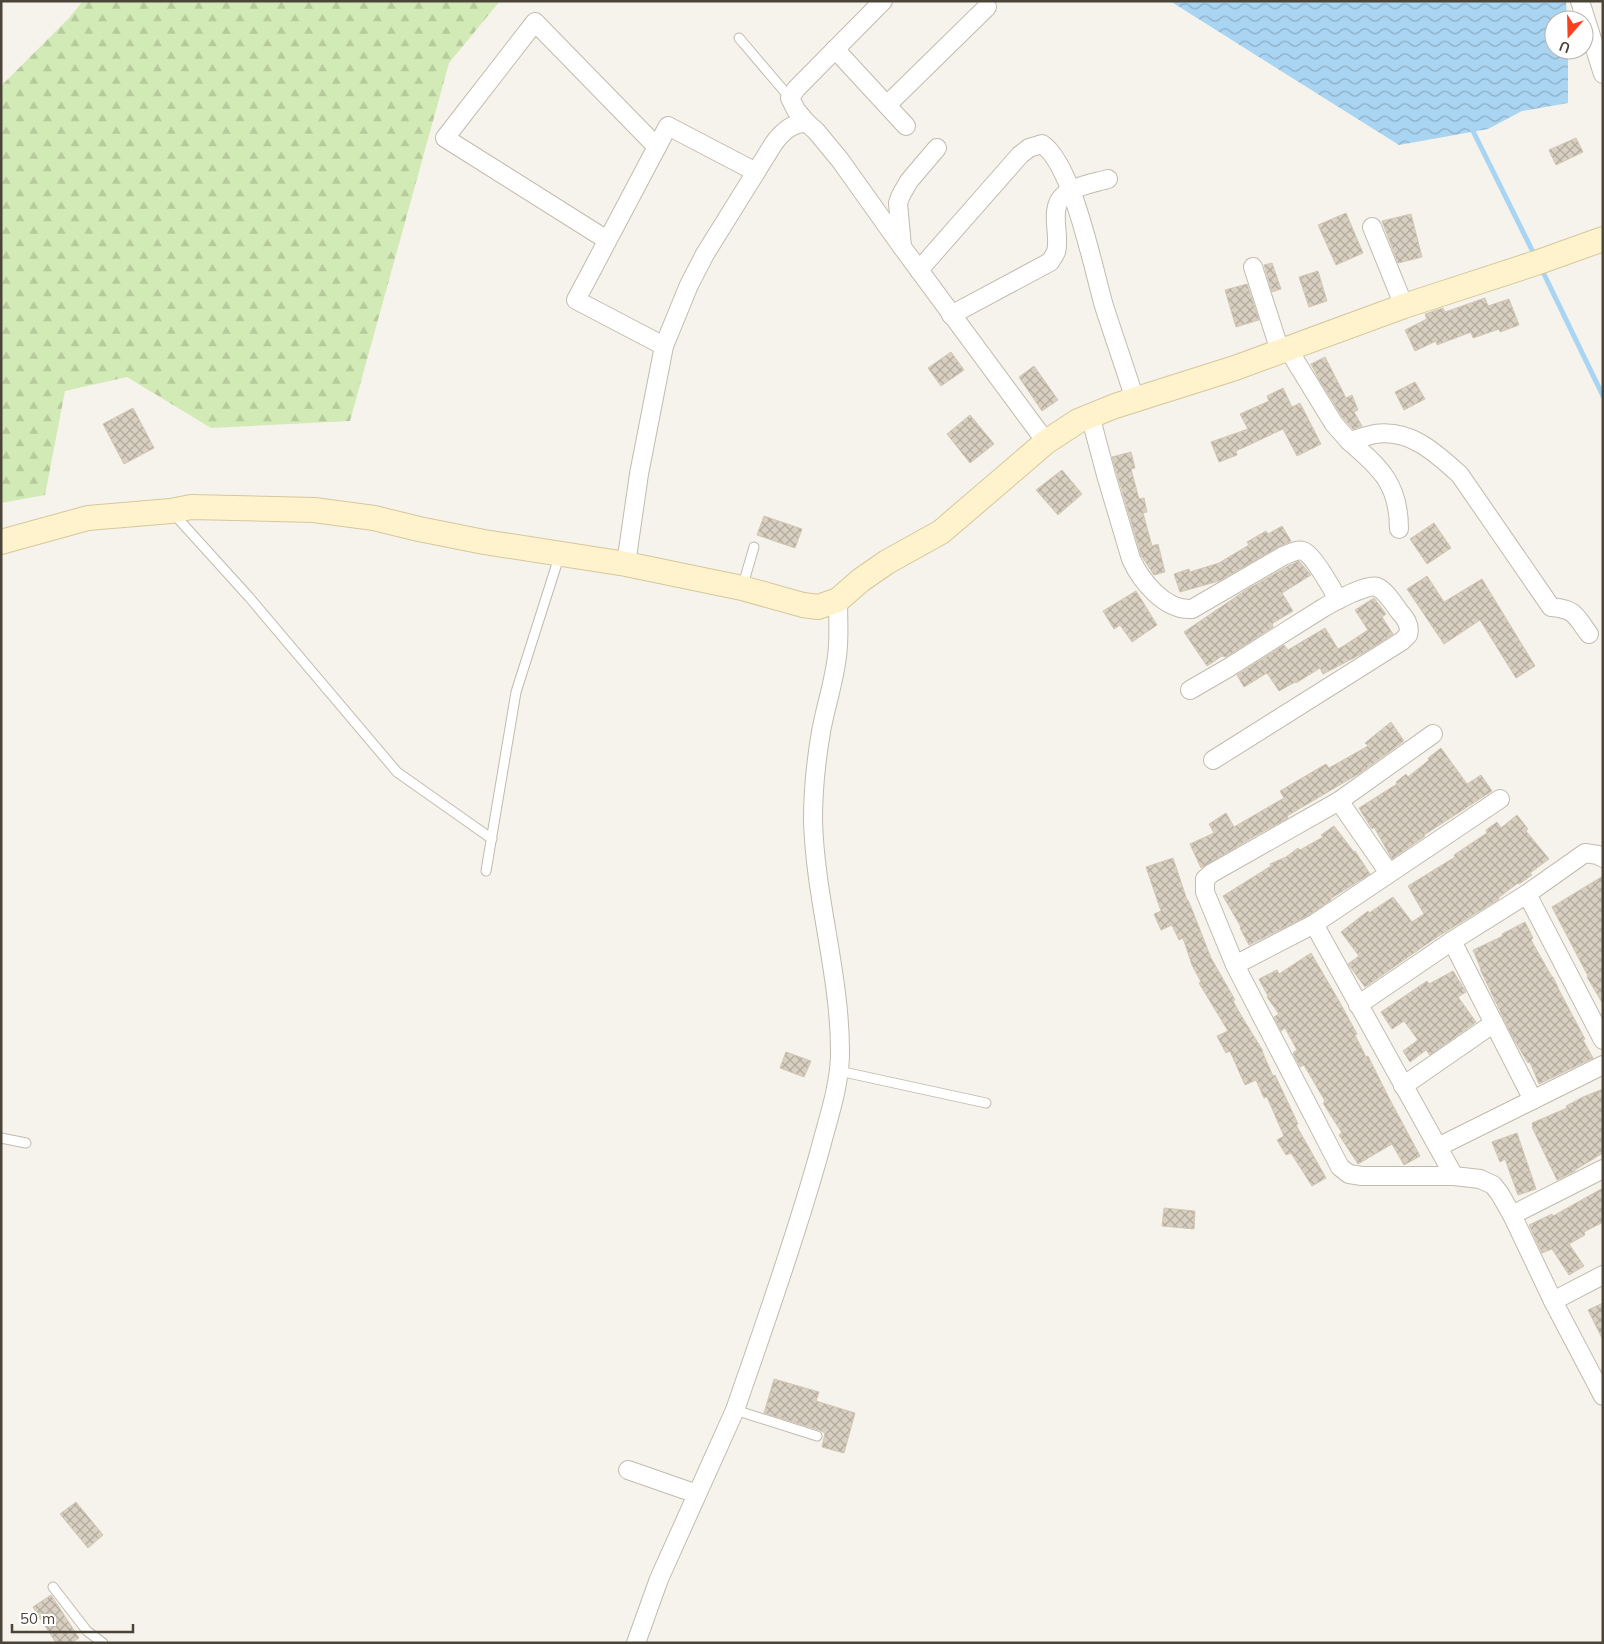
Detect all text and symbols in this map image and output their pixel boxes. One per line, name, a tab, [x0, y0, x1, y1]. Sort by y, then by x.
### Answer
north arrow	[1544, 10, 1594, 60]
text: U	[1557, 37, 1573, 57]
scale bar	[12, 1602, 134, 1634]
text: 50 m	[20, 1609, 55, 1628]

